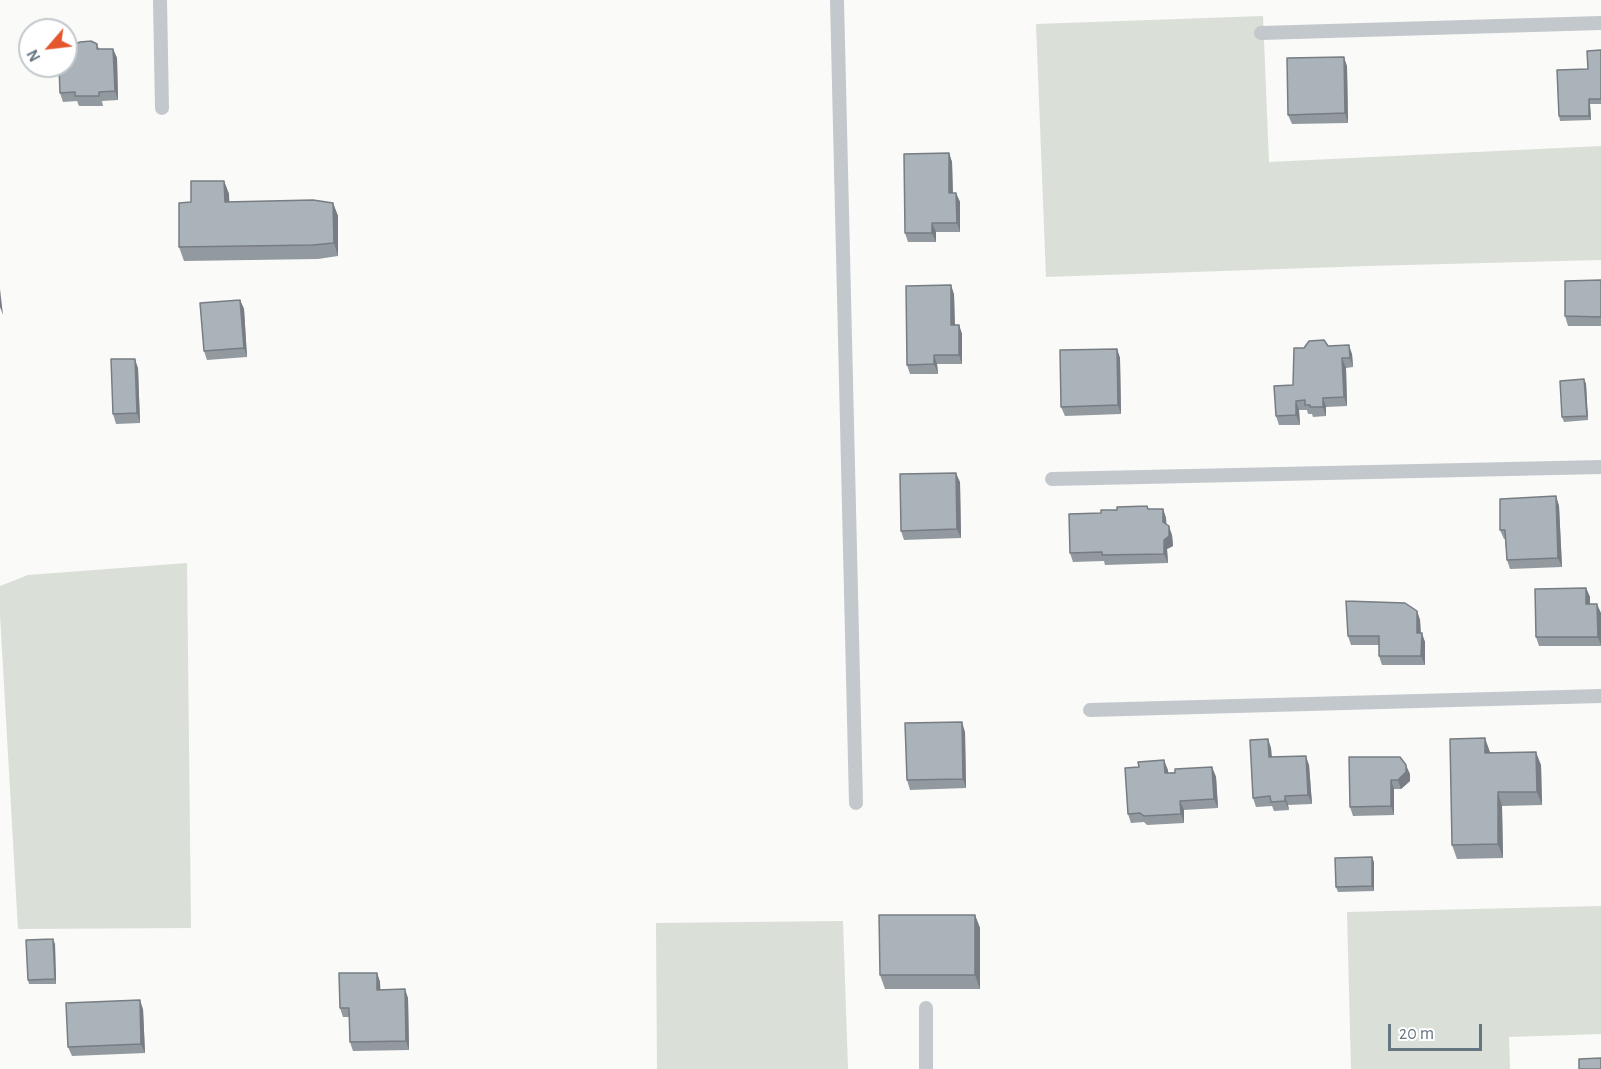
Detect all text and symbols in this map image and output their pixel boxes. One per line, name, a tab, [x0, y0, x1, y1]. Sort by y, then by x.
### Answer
north arrow	[18, 18, 78, 78]
text: N	[24, 47, 44, 64]
scale bar	[1391, 1012, 1486, 1050]
text: 20 m	[1399, 1025, 1434, 1043]

